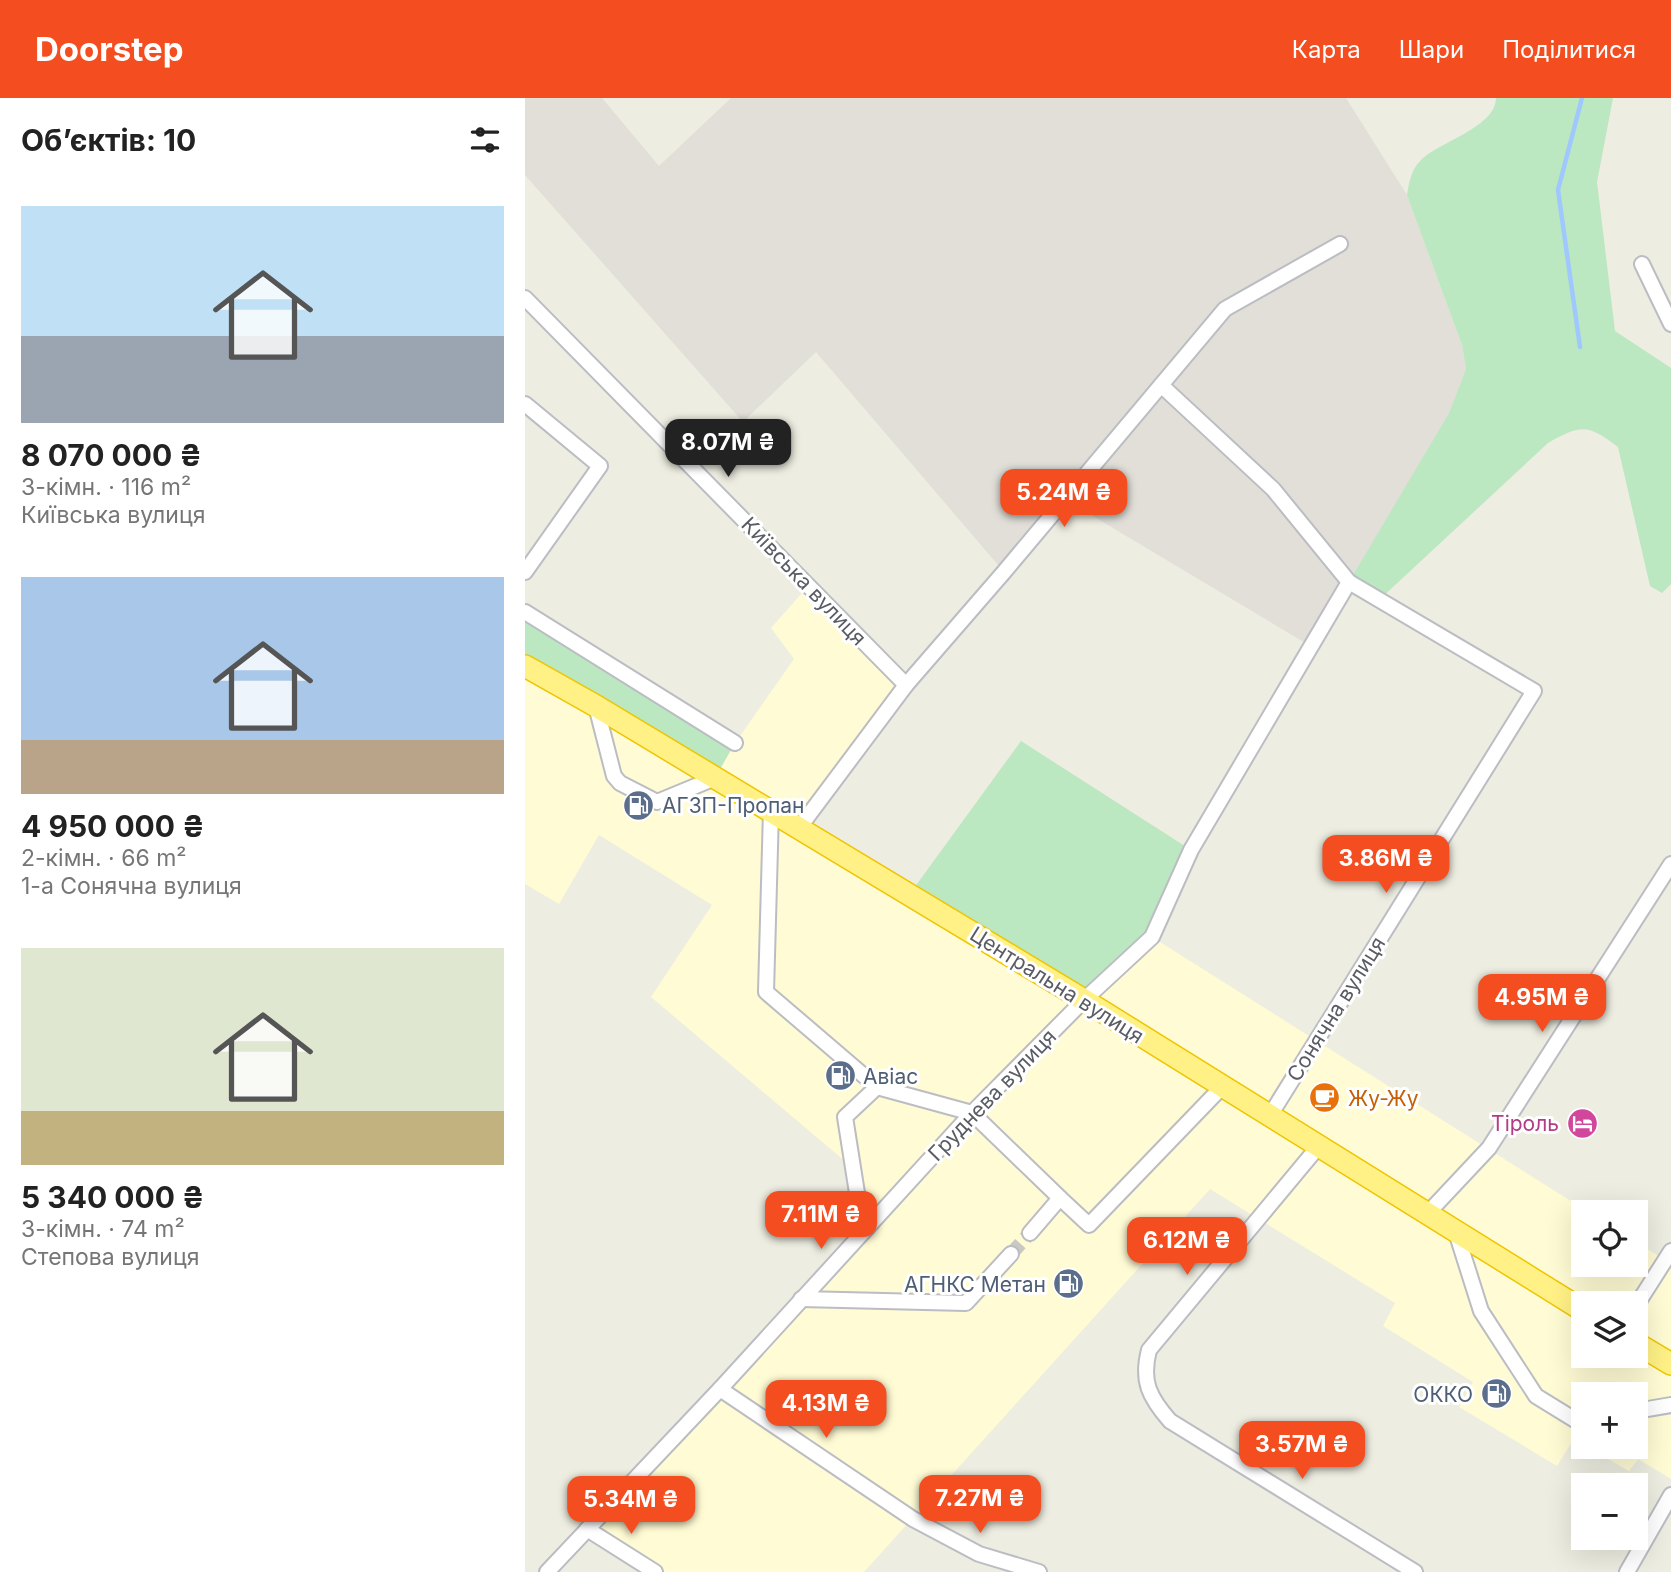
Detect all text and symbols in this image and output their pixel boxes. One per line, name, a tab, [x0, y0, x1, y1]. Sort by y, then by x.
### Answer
text: Doorstep	[35, 29, 183, 69]
text: Карта	[1292, 35, 1361, 64]
text: Шари	[1399, 35, 1464, 64]
text: Поділитися	[1502, 35, 1636, 64]
icon: filters	[466, 121, 504, 159]
text: Об’єктів: 10	[21, 122, 196, 158]
icon: home	[200, 252, 326, 378]
pin: 8.07M ₴	[663, 420, 793, 479]
text: 8.07M ₴	[681, 428, 775, 456]
text: 8 070 000 ₴	[21, 437, 202, 473]
pin: 5.24M ₴	[999, 470, 1129, 529]
text: 3-кімн. · 116 m²	[21, 473, 191, 501]
text: 5.24M ₴	[1016, 478, 1112, 506]
text: Київська вулиця	[21, 501, 205, 529]
street label: Київська вулиця	[737, 512, 871, 650]
icon: home	[200, 623, 326, 749]
fuel station icon: АГЗП-Пропан	[622, 788, 656, 822]
place label: АГЗП-Пропан	[662, 793, 805, 818]
text: 4 950 000 ₴	[21, 808, 204, 844]
pin: 3.86M ₴	[1321, 836, 1451, 895]
text: 2-кімн. · 66 m²	[21, 844, 186, 872]
text: 3.86M ₴	[1338, 844, 1434, 872]
text: 1-а Сонячна вулиця	[21, 872, 242, 900]
street label: Центральна вулиця	[966, 921, 1148, 1049]
street label: Сонячна вулиця	[1282, 932, 1390, 1086]
pin: 4.95M ₴	[1477, 974, 1607, 1034]
text: 4.95M ₴	[1494, 983, 1590, 1011]
icon: home	[200, 994, 326, 1120]
street label: Груднева вулиця	[923, 1024, 1061, 1166]
fuel station icon: Авіас	[823, 1059, 857, 1093]
place label: Авіас	[863, 1064, 918, 1089]
cafe icon: Жу-Жу	[1308, 1081, 1342, 1115]
place label: Жу-Жу	[1348, 1086, 1419, 1111]
hotel icon: Тіроль	[1565, 1106, 1599, 1140]
place label: Тіроль	[1491, 1111, 1559, 1136]
text: 5 340 000 ₴	[21, 1179, 204, 1215]
pin: 7.11M ₴	[756, 1192, 886, 1251]
text: 7.11M ₴	[781, 1200, 861, 1228]
map controls	[1571, 1200, 1648, 1550]
button: locate	[1571, 1200, 1648, 1277]
text: 3-кімн. · 74 m²	[21, 1215, 185, 1243]
pin: 6.12M ₴	[1122, 1218, 1252, 1277]
text: 6.12M ₴	[1143, 1226, 1231, 1254]
text: Степова вулиця	[21, 1243, 199, 1271]
fuel station icon: АГНКС Метан	[1052, 1267, 1086, 1301]
place label: АГНКС Метан	[904, 1272, 1046, 1297]
button: layers	[1571, 1291, 1648, 1368]
fuel station icon: ОККО	[1479, 1377, 1513, 1411]
pin: 4.13M ₴	[761, 1380, 891, 1440]
place label: ОККО	[1413, 1382, 1473, 1407]
button: +	[1571, 1382, 1648, 1459]
text: 4.13M ₴	[781, 1389, 871, 1417]
pin: 3.57M ₴	[1237, 1422, 1367, 1481]
text: 3.57M ₴	[1255, 1430, 1349, 1458]
button: −	[1571, 1473, 1648, 1550]
pin: 5.34M ₴	[566, 1476, 696, 1536]
pin: 7.27M ₴	[915, 1476, 1045, 1535]
text: 7.27M ₴	[935, 1484, 1025, 1512]
text: 5.34M ₴	[583, 1485, 679, 1513]

